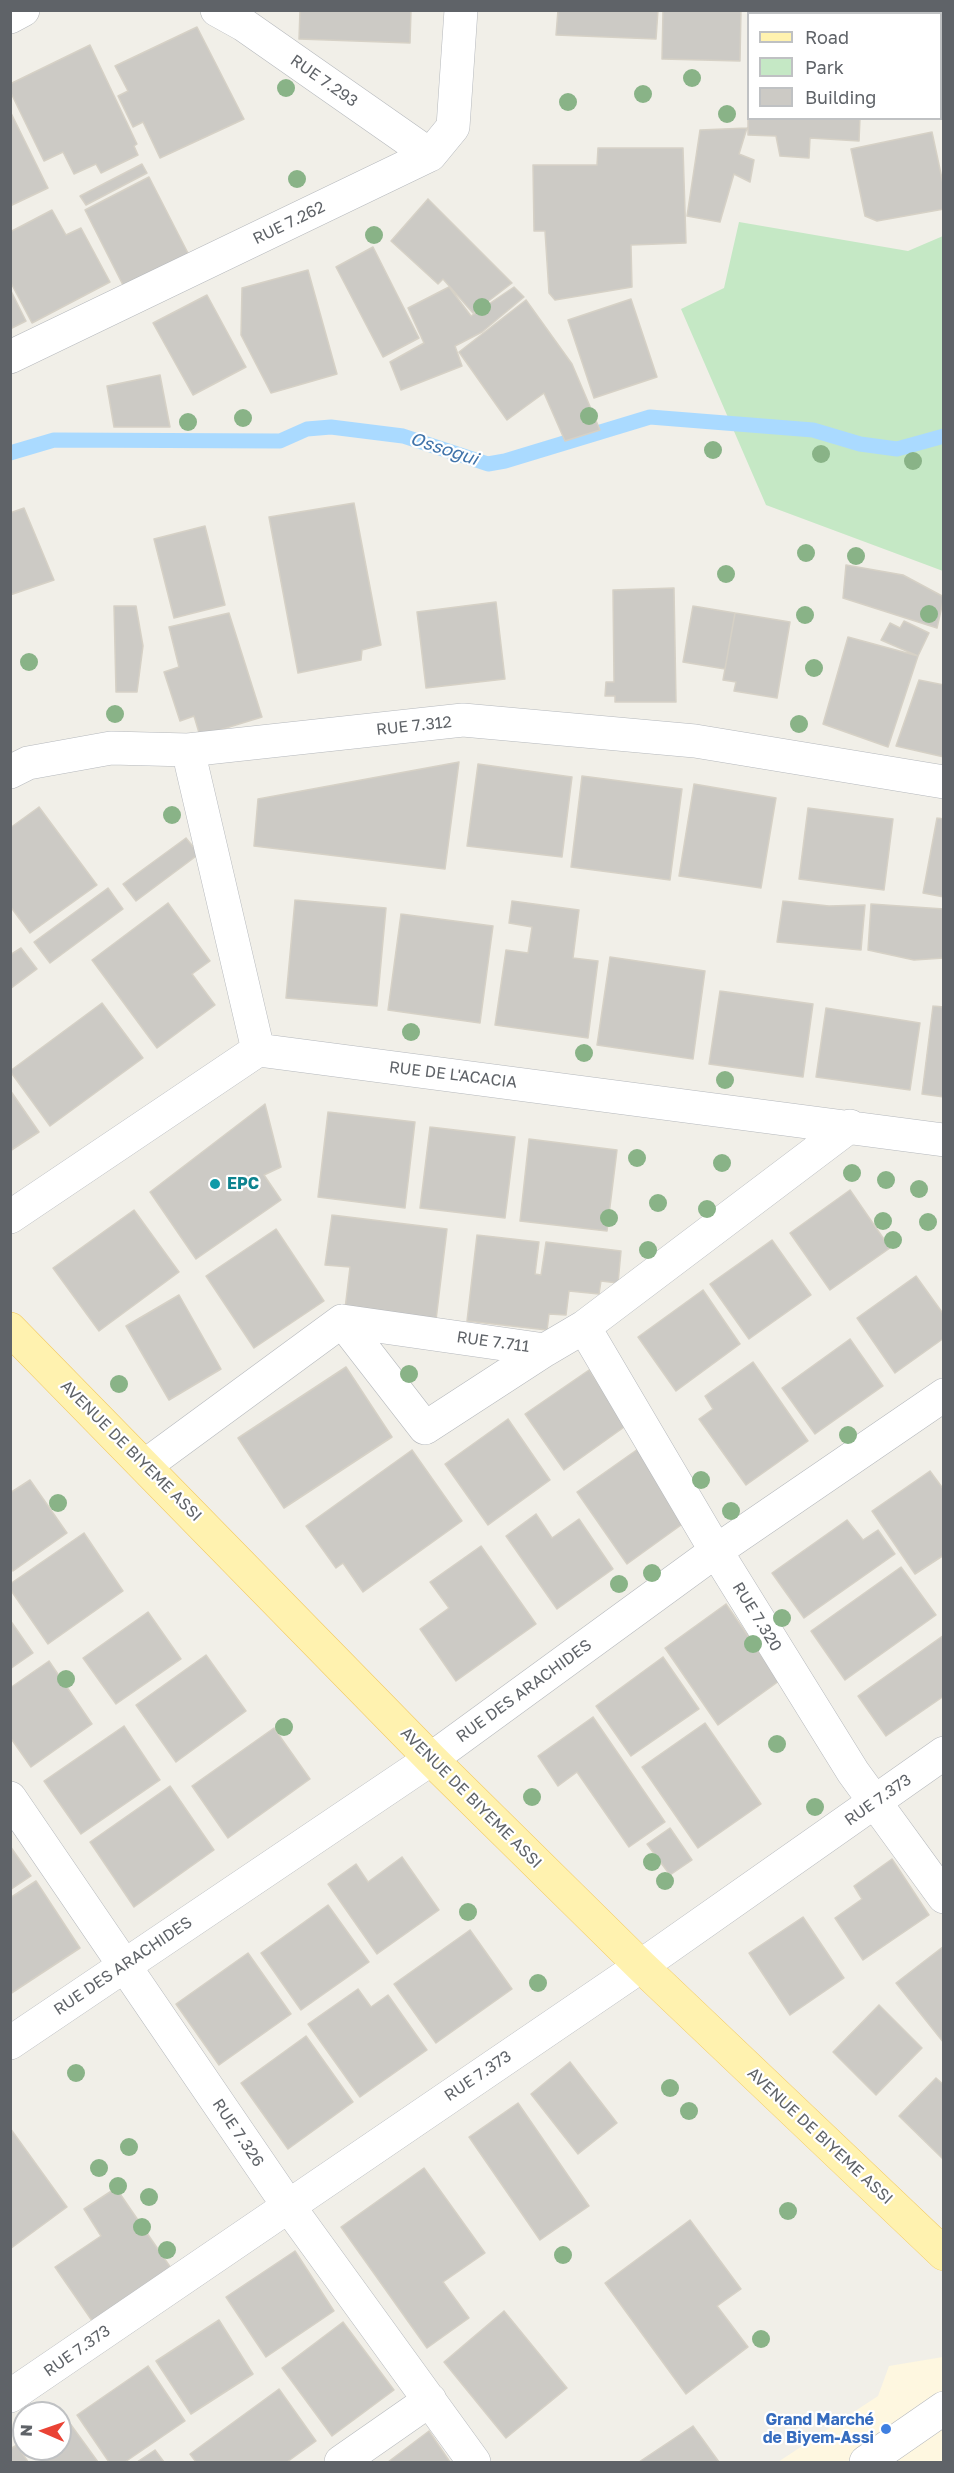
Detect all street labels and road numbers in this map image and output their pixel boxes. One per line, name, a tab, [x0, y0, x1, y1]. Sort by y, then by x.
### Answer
street label: RUE 7.293	[287, 51, 361, 111]
street label: RUE 7.262	[250, 197, 328, 249]
street label: RUE 7.312	[375, 712, 453, 740]
street label: RUE DE L'ACACIA	[388, 1058, 518, 1092]
street label: RUE 7.711	[455, 1327, 531, 1357]
street label: AVENUE DE BIYEME ASSI	[56, 1376, 206, 1526]
street label: RUE 7.320	[728, 1579, 786, 1655]
street label: RUE DES ARACHIDES	[453, 1635, 595, 1747]
street label: AVENUE DE BIYEME ASSI	[396, 1723, 546, 1873]
street label: RUE 7.373	[841, 1770, 915, 1830]
street label: RUE DES ARACHIDES	[50, 1913, 196, 2019]
street label: RUE 7.373	[441, 2047, 515, 2105]
street label: AVENUE DE BIYEME ASSI	[743, 2064, 897, 2208]
street label: RUE 7.326	[208, 2095, 268, 2171]
street label: RUE 7.373	[40, 2321, 114, 2381]

